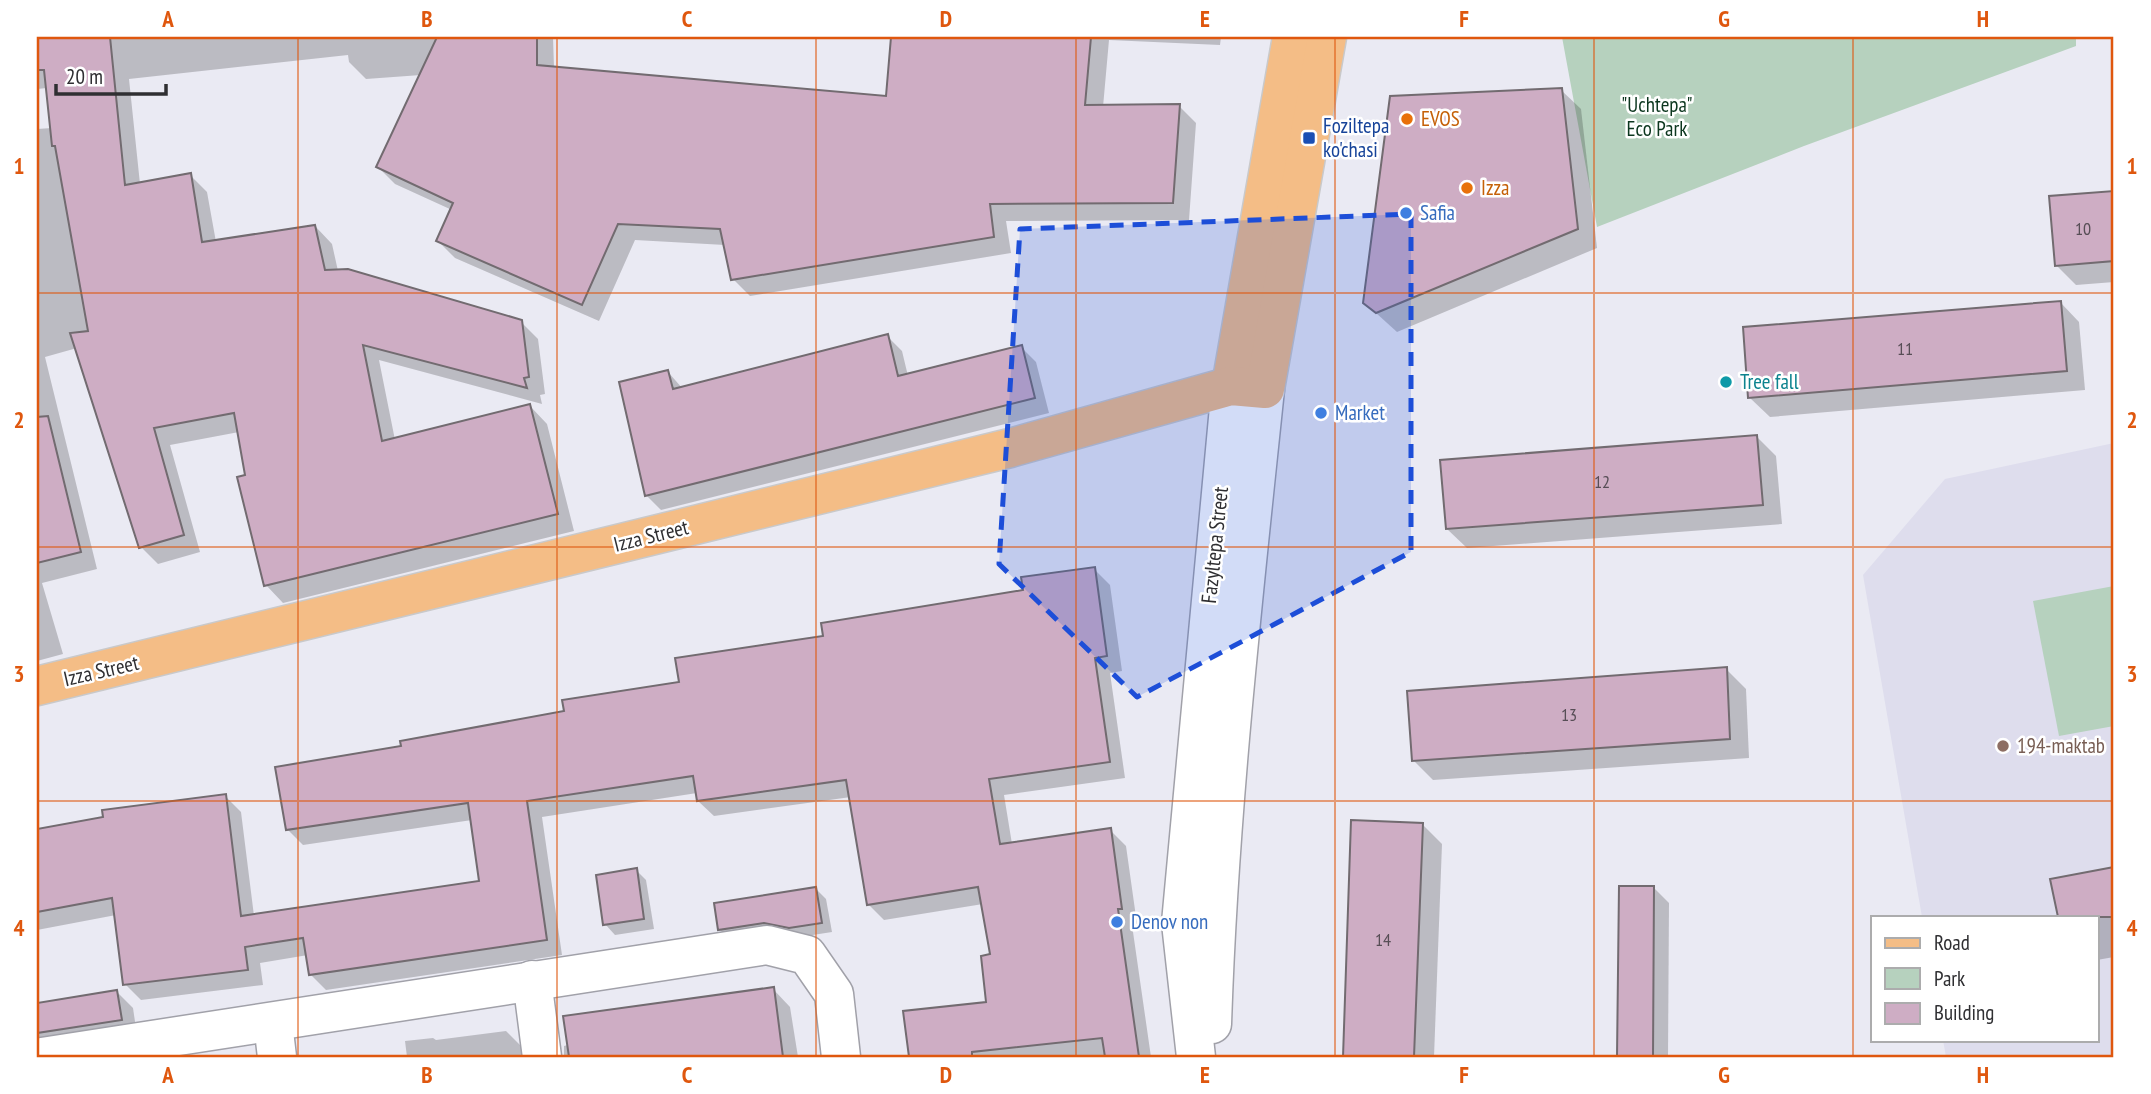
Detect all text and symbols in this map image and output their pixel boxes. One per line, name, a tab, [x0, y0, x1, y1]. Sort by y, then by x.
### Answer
text: A	[161, 4, 174, 33]
text: B	[421, 4, 433, 33]
text: C	[682, 4, 693, 33]
text: D	[940, 4, 952, 33]
text: E	[1200, 4, 1210, 33]
text: F	[1459, 4, 1469, 33]
text: G	[1718, 4, 1730, 33]
text: H	[1977, 4, 1989, 33]
scale bar	[56, 52, 166, 96]
text: 20 m	[66, 63, 103, 90]
park label: "Uchtepa" Eco Park	[1621, 91, 1693, 142]
place label: EVOS	[1421, 105, 1460, 132]
marker: EVOS	[1399, 111, 1415, 127]
place label: Foziltepa ko'chasi	[1323, 112, 1389, 163]
marker: Foziltepa ko'chasi	[1301, 130, 1317, 146]
text: 1	[14, 151, 25, 180]
text: 1	[2127, 151, 2138, 180]
place label: Izza	[1481, 174, 1509, 201]
marker: Izza	[1459, 180, 1475, 196]
place label: Safia	[1420, 199, 1455, 226]
marker: Safia	[1398, 205, 1414, 221]
house number: 10	[2075, 217, 2091, 240]
house number: 11	[1897, 337, 1913, 360]
place label: Tree fall	[1740, 368, 1799, 395]
marker: Tree fall	[1718, 374, 1734, 390]
place label: Market	[1335, 399, 1385, 426]
text: 2	[14, 405, 25, 434]
marker: Market	[1313, 405, 1329, 421]
text: 2	[2127, 405, 2138, 434]
house number: 12	[1594, 470, 1610, 493]
street label: Fazyltepa Street	[1195, 485, 1234, 605]
street label: Izza Street	[611, 513, 691, 558]
street label: Izza Street	[61, 649, 141, 692]
text: 3	[14, 659, 25, 688]
text: 3	[2127, 659, 2138, 688]
house number: 13	[1561, 703, 1577, 726]
place label: 194-maktab	[2017, 732, 2105, 759]
marker: 194-maktab	[1995, 738, 2011, 754]
place label: Denov non	[1131, 908, 1208, 935]
text: 4	[14, 913, 25, 942]
text: 4	[2127, 913, 2138, 942]
marker: Denov non	[1109, 914, 1125, 930]
legend	[1871, 916, 2098, 1042]
house number: 14	[1375, 928, 1391, 951]
text: Road	[1934, 929, 1970, 956]
text: Park	[1934, 965, 1965, 992]
text: Building	[1934, 999, 1994, 1026]
text: A	[161, 1060, 174, 1089]
text: B	[421, 1060, 433, 1089]
text: C	[682, 1060, 693, 1089]
text: D	[940, 1060, 952, 1089]
text: E	[1200, 1060, 1210, 1089]
text: F	[1459, 1060, 1469, 1089]
text: G	[1718, 1060, 1730, 1089]
text: H	[1977, 1060, 1989, 1089]

